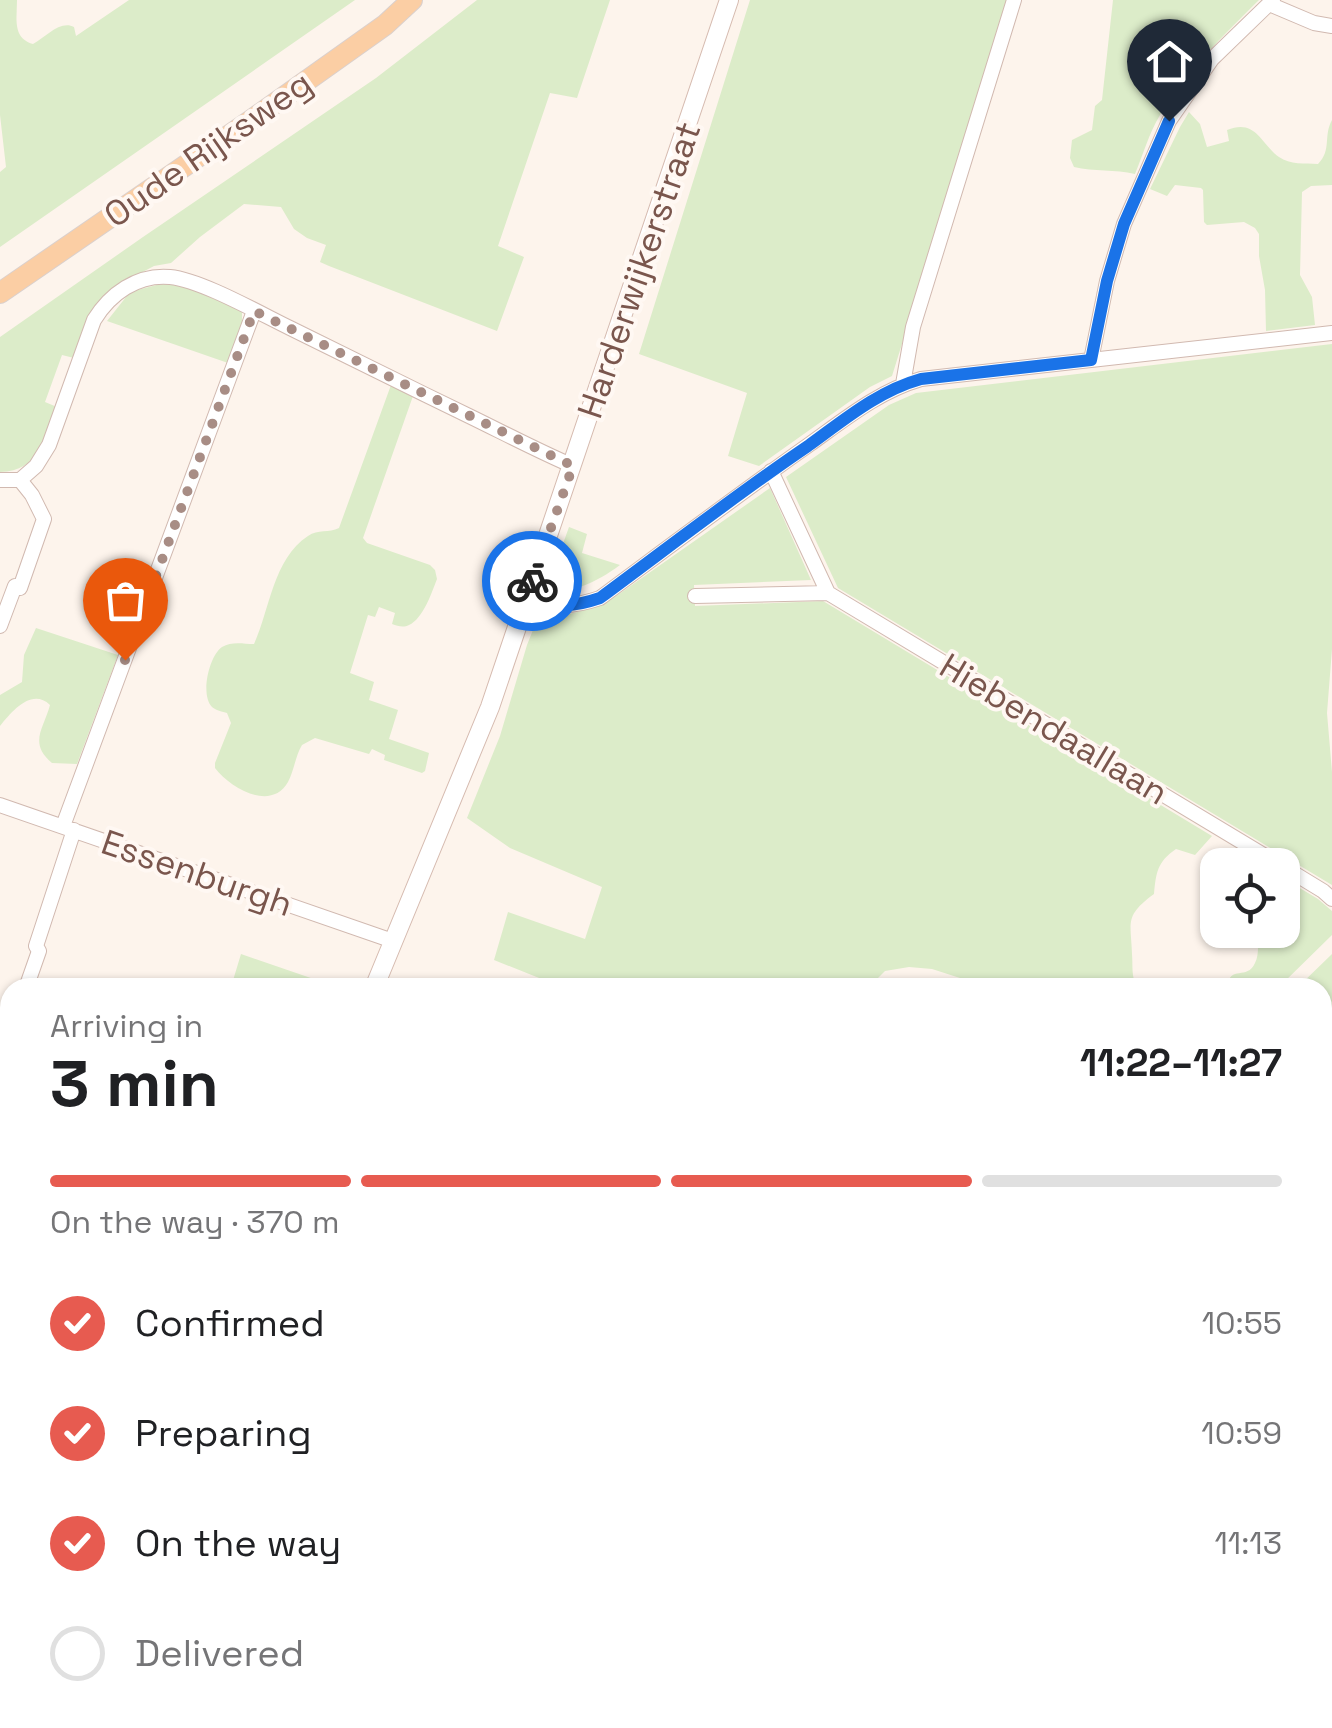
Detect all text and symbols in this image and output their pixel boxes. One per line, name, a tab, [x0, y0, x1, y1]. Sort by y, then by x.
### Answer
pin	[1127, 19, 1212, 122]
icon: home	[1142, 34, 1197, 89]
street label: Oude Rijksweg	[96, 61, 320, 237]
street label: Harderwijkerstraat	[568, 116, 710, 424]
courier	[482, 531, 582, 631]
icon: bike	[505, 554, 560, 609]
pin	[83, 558, 168, 661]
icon: bag	[98, 573, 153, 628]
street label: Hiebendaallaan	[932, 644, 1176, 814]
street label: Essenburgh	[96, 820, 298, 926]
map controls	[1200, 848, 1300, 948]
button: locate	[1200, 848, 1300, 948]
text: Arriving in	[50, 1006, 203, 1046]
text: 11:22–11:27	[1080, 1039, 1282, 1087]
text: 3 min	[50, 1042, 219, 1125]
text: On the way · 370 m	[50, 1202, 340, 1242]
icon: check	[50, 1296, 105, 1351]
text: Confirmed	[135, 1299, 325, 1347]
text: 10:55	[1202, 1303, 1282, 1343]
icon: check	[50, 1406, 105, 1461]
text: Preparing	[135, 1409, 312, 1457]
text: 10:59	[1201, 1413, 1282, 1453]
icon: check	[50, 1516, 105, 1571]
text: On the way	[135, 1519, 341, 1567]
text: 11:13	[1214, 1523, 1282, 1563]
text: Delivered	[135, 1629, 304, 1677]

